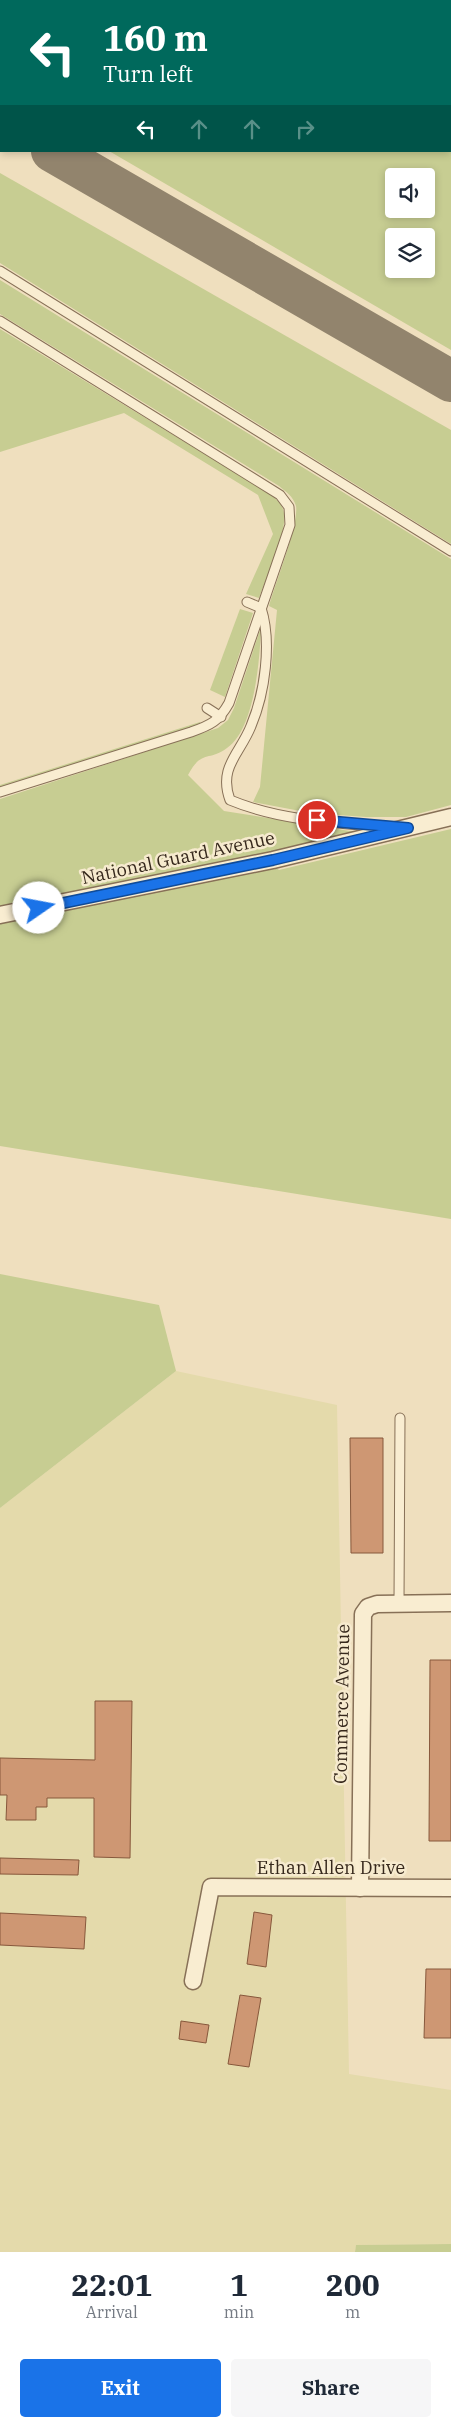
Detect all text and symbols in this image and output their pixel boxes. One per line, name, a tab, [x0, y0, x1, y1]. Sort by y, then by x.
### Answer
text: 160 m	[103, 15, 208, 61]
icon: left	[20, 20, 85, 85]
text: Turn left	[103, 59, 193, 88]
icon: left	[132, 115, 160, 143]
icon: ahead	[185, 115, 213, 143]
icon: ahead	[238, 115, 266, 143]
icon: right	[291, 115, 319, 143]
map controls	[385, 168, 435, 278]
button: sound	[385, 168, 435, 218]
button: layers	[385, 228, 435, 278]
pin	[296, 799, 338, 841]
icon: arrive	[303, 806, 331, 834]
street label: National Guard Avenue	[79, 826, 277, 889]
position arrow	[12, 881, 64, 933]
street label: Commerce Avenue	[329, 1624, 354, 1784]
street label: Ethan Allen Drive	[257, 1856, 405, 1879]
text: 22:01	[71, 2265, 152, 2304]
text: 1	[230, 2265, 248, 2304]
text: 200	[326, 2265, 380, 2304]
text: Arrival	[86, 2302, 138, 2322]
text: min	[224, 2302, 254, 2322]
text: m	[345, 2302, 360, 2322]
button: Exit	[20, 2359, 221, 2417]
button: Share	[231, 2359, 431, 2417]

